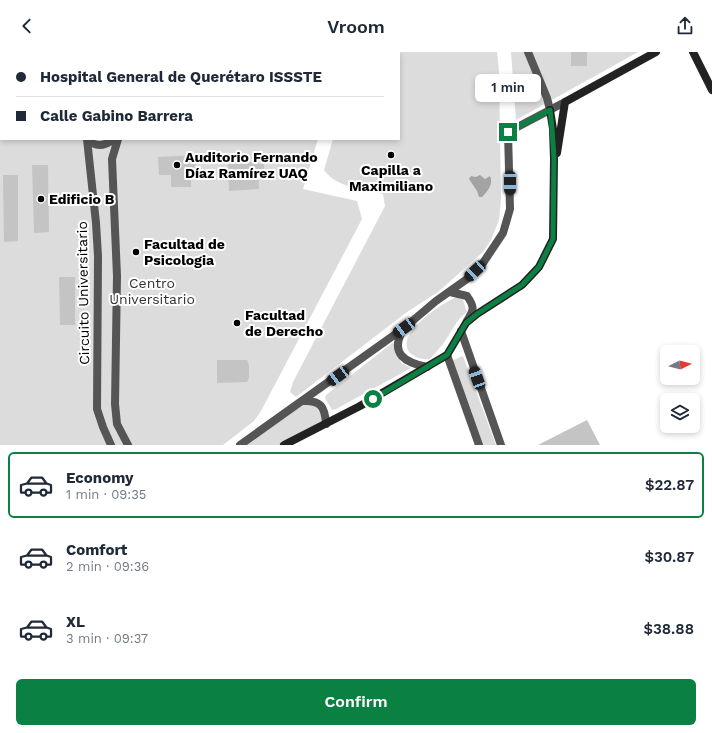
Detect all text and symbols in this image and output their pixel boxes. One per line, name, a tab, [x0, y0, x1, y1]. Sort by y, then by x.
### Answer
icon: back	[16, 15, 38, 37]
icon: share	[674, 15, 696, 37]
text: Vroom	[327, 16, 385, 37]
text: Hospital General de Querétaro ISSSTE	[40, 68, 322, 86]
callout: 1 min	[475, 74, 541, 102]
text: 1 min	[491, 80, 525, 95]
text: Calle Gabino Barrera	[40, 107, 193, 125]
route end	[499, 123, 517, 141]
place label: Auditorio Fernando Díaz Ramírez UAQ	[185, 149, 318, 181]
marker: Capilla a Maximiliano	[386, 150, 396, 160]
marker: Auditorio Fernando Díaz Ramírez UAQ	[172, 160, 182, 170]
place label: Capilla a Maximiliano	[349, 162, 433, 194]
car	[504, 171, 516, 195]
place label: Edificio B	[49, 191, 115, 207]
marker: Edificio B	[36, 194, 46, 204]
street label: Circuito Universitario	[74, 221, 92, 365]
place label: Facultad de Psicologia	[144, 236, 225, 268]
marker: Facultad de Psicologia	[131, 247, 141, 257]
car	[462, 258, 488, 284]
park label: Centro Universitario	[109, 275, 195, 307]
place label: Facultad de Derecho	[245, 307, 323, 339]
car	[391, 316, 417, 340]
marker: Facultad de Derecho	[232, 318, 242, 328]
north arrow	[660, 345, 700, 385]
map controls	[660, 345, 700, 433]
car	[325, 364, 351, 388]
car	[467, 365, 487, 391]
route start	[364, 390, 382, 408]
button: layers	[660, 393, 700, 433]
icon: car	[18, 467, 54, 503]
text: Economy	[66, 469, 133, 487]
text: $22.87	[645, 476, 694, 494]
text: 1 min · 09:35	[66, 487, 146, 502]
icon: car	[18, 539, 54, 575]
text: Comfort	[66, 541, 127, 559]
text: $30.87	[644, 548, 694, 566]
text: 2 min · 09:36	[66, 559, 149, 574]
icon: car	[18, 611, 54, 647]
text: XL	[66, 613, 85, 631]
text: $38.88	[643, 620, 694, 638]
text: 3 min · 09:37	[66, 631, 148, 646]
button: Confirm	[16, 679, 696, 725]

